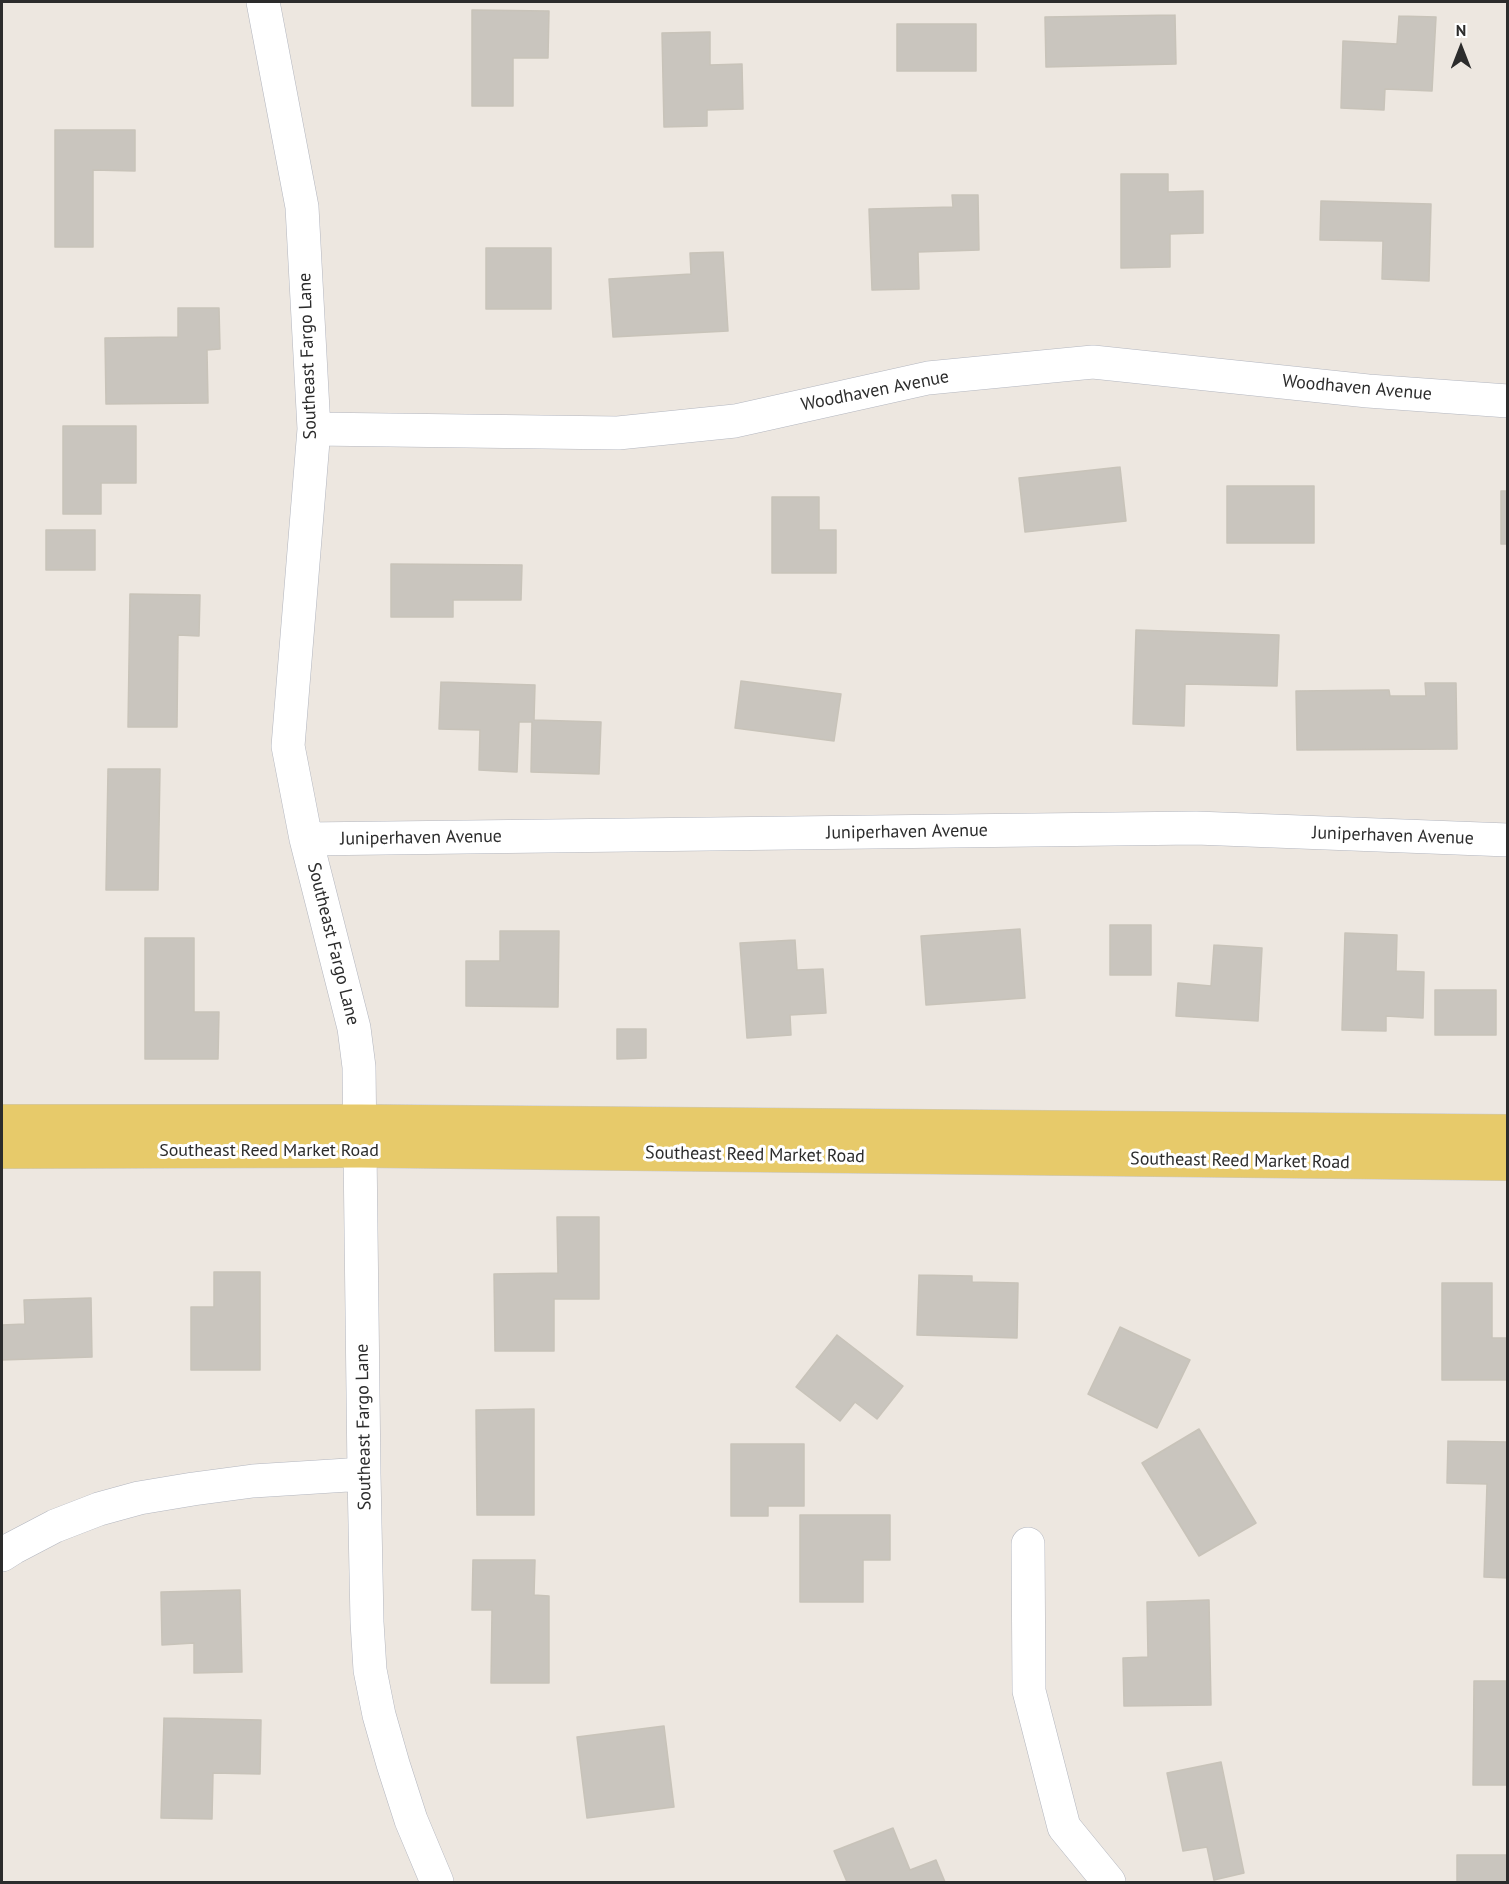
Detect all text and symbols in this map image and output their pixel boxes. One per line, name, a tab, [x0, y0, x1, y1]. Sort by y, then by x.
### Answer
north arrow	[1431, 18, 1491, 78]
text: N	[1456, 20, 1466, 40]
street label: Southeast Fargo Lane	[294, 272, 322, 440]
street label: Woodhaven Avenue	[799, 366, 951, 416]
street label: Woodhaven Avenue	[1281, 371, 1433, 405]
street label: Juniperhaven Avenue	[826, 820, 988, 844]
street label: Juniperhaven Avenue	[1312, 822, 1474, 850]
street label: Juniperhaven Avenue	[340, 826, 502, 850]
street label: Southeast Fargo Lane	[302, 860, 364, 1028]
street label: Southeast Reed Market Road	[159, 1140, 379, 1162]
street label: Southeast Reed Market Road	[645, 1142, 865, 1168]
street label: Southeast Reed Market Road	[1130, 1148, 1350, 1174]
street label: Southeast Fargo Lane	[352, 1343, 376, 1511]

